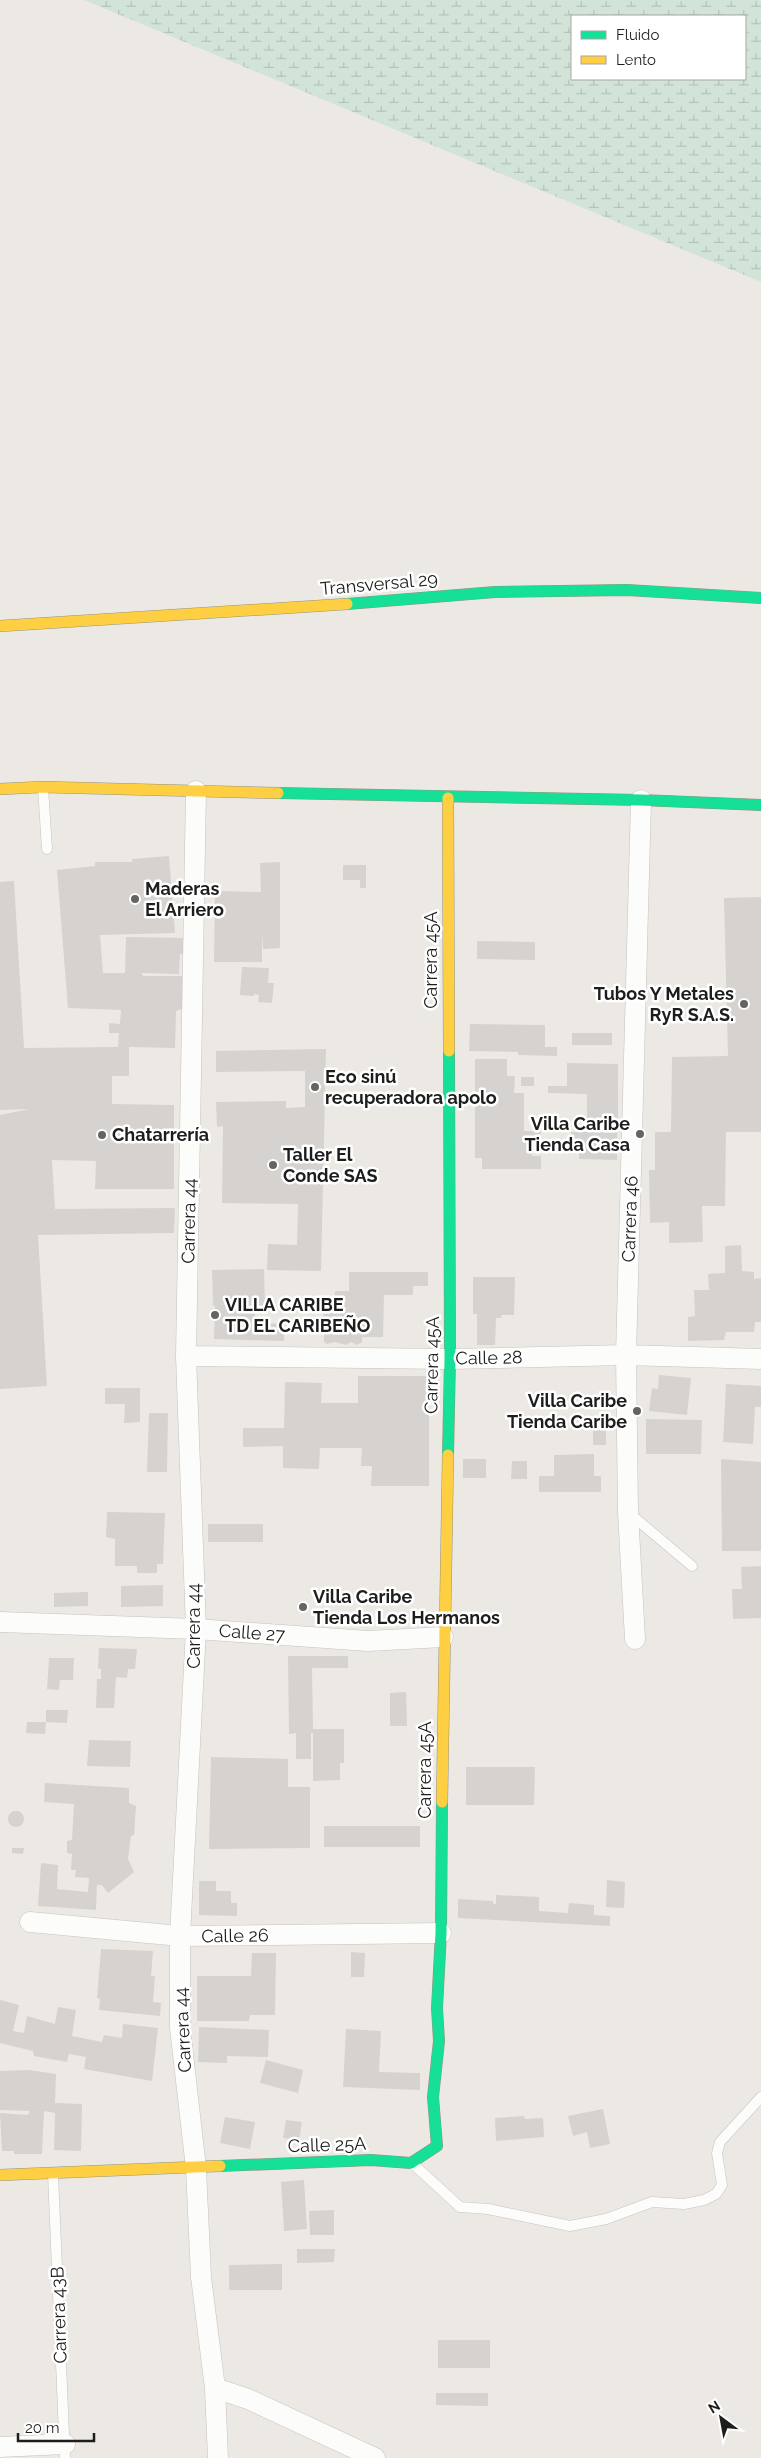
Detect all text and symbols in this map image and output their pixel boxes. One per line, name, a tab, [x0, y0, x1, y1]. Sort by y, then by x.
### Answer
legend	[571, 15, 746, 80]
text: Fluido	[616, 26, 659, 44]
text: Lento	[616, 51, 656, 69]
street label: Transversal 29	[319, 568, 439, 599]
place label: Maderas El Arriero	[145, 878, 224, 920]
marker: Maderas El Arriero	[129, 893, 141, 905]
street label: Carrera 45A	[420, 911, 441, 1009]
place label: Tubos Y Metales RyR S.A.S.	[594, 983, 734, 1025]
marker: Tubos Y Metales RyR S.A.S.	[738, 998, 750, 1010]
place label: Eco sinú recuperadora apolo	[325, 1066, 497, 1108]
marker: Eco sinú recuperadora apolo	[309, 1081, 321, 1093]
place label: Villa Caribe Tienda Casa	[524, 1113, 630, 1155]
place label: Chatarrería	[112, 1124, 209, 1145]
marker: Villa Caribe Tienda Casa	[634, 1128, 646, 1140]
marker: Chatarrería	[96, 1129, 108, 1141]
place label: Taller El Conde SAS	[283, 1144, 378, 1186]
marker: Taller El Conde SAS	[267, 1159, 279, 1171]
street label: Carrera 46	[617, 1175, 642, 1263]
street label: Carrera 44	[177, 1178, 200, 1264]
place label: VILLA CARIBE TD EL CARIBEÑO	[225, 1294, 371, 1336]
marker: VILLA CARIBE TD EL CARIBEÑO	[209, 1309, 221, 1321]
street label: Carrera 45A	[420, 1316, 443, 1414]
street label: Calle 28	[455, 1346, 523, 1369]
place label: Villa Caribe Tienda Caribe	[507, 1390, 627, 1432]
marker: Villa Caribe Tienda Caribe	[631, 1405, 643, 1417]
street label: Carrera 44	[183, 1583, 204, 1669]
place label: Villa Caribe Tienda Los Hermanos	[313, 1586, 500, 1628]
marker: Villa Caribe Tienda Los Hermanos	[297, 1601, 309, 1613]
street label: Calle 27	[218, 1620, 286, 1645]
street label: Carrera 45A	[414, 1721, 435, 1819]
street label: Calle 26	[201, 1924, 269, 1947]
street label: Carrera 44	[170, 1987, 195, 2073]
street label: Calle 25A	[287, 2133, 367, 2156]
street label: Carrera 43B	[46, 2266, 71, 2364]
north arrow	[696, 2393, 746, 2443]
text: N	[705, 2397, 723, 2417]
scale bar	[18, 2410, 94, 2442]
text: 20 m	[25, 2419, 60, 2437]

